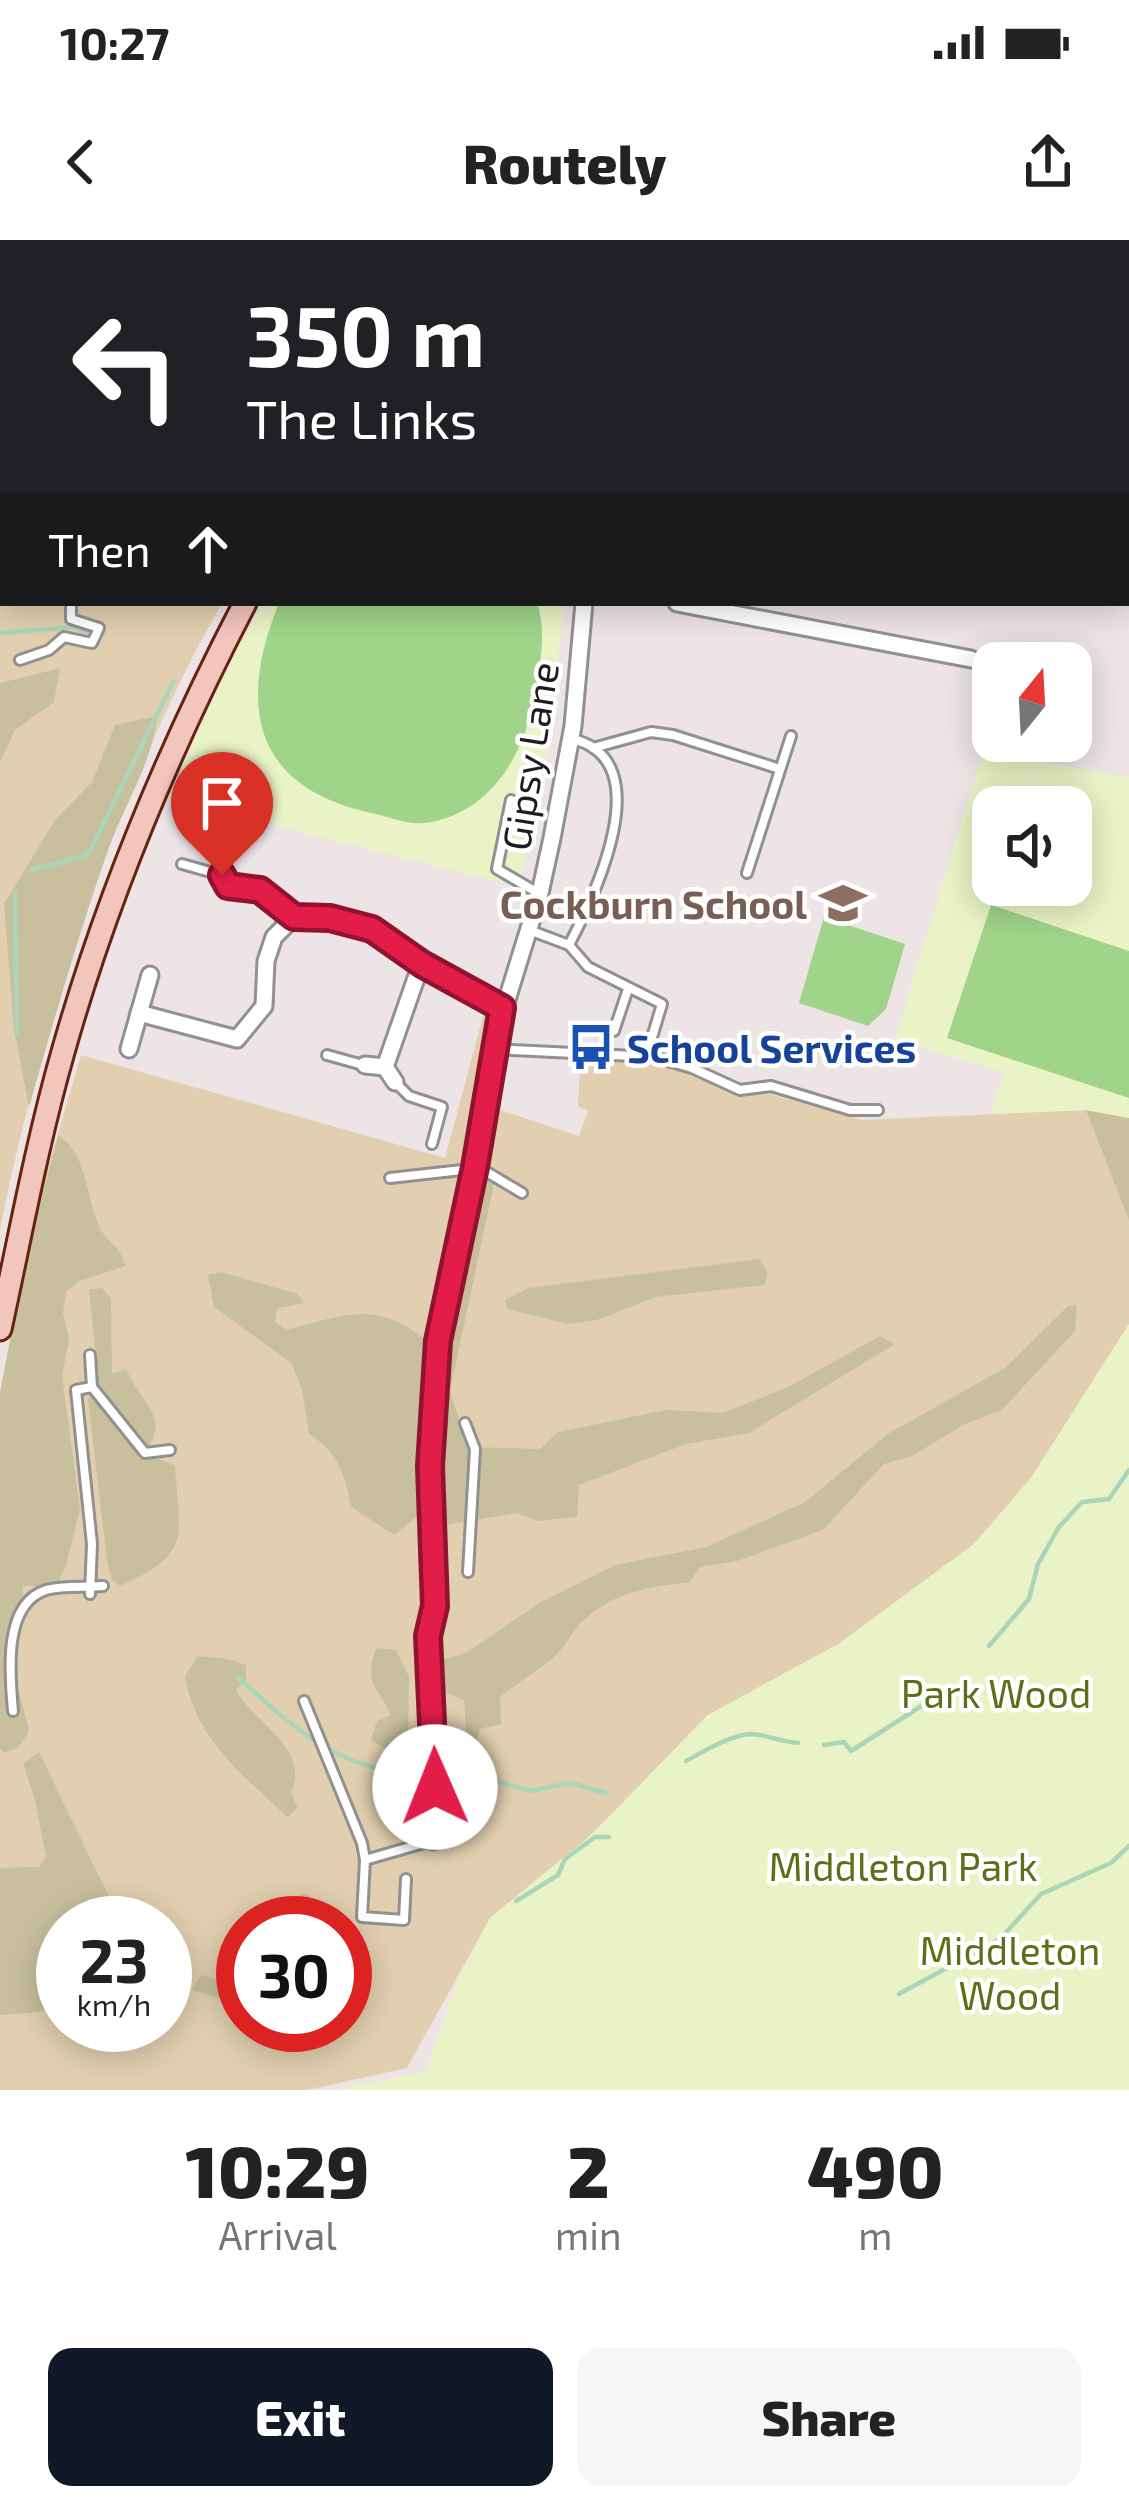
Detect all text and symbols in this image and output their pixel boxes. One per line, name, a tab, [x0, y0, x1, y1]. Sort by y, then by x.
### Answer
text: 10:27	[60, 15, 169, 69]
icon: back	[48, 129, 114, 195]
icon: share	[1015, 129, 1081, 195]
text: Routely	[463, 130, 666, 195]
text: 350 m	[246, 283, 485, 384]
icon: left	[48, 288, 204, 444]
text: The Links	[246, 385, 477, 450]
icon: ahead	[175, 516, 241, 582]
text: Then	[48, 522, 151, 576]
north arrow	[972, 642, 1092, 762]
map controls	[972, 642, 1092, 906]
street label: Gipsy Lane	[491, 658, 567, 854]
pin	[171, 752, 273, 875]
icon: arrive	[189, 770, 255, 836]
button: sound	[972, 786, 1092, 906]
school or university icon: Cockburn School	[818, 878, 868, 928]
place label: Cockburn School	[500, 880, 807, 927]
bus stop icon: School Services	[566, 1022, 616, 1072]
place label: School Services	[627, 1024, 916, 1071]
park label: Park Wood	[901, 1669, 1091, 1716]
position arrow	[372, 1724, 498, 1850]
park label: Middleton Park	[768, 1842, 1038, 1889]
speed limit sign: 30	[216, 1896, 372, 2052]
text: 23	[80, 1923, 148, 1995]
park label: Middleton Wood	[920, 1926, 1100, 2018]
text: km/h	[77, 1986, 151, 2022]
text: 10:29	[186, 2126, 370, 2212]
text: 2	[567, 2126, 610, 2212]
text: 490	[807, 2126, 944, 2212]
text: Arrival	[218, 2211, 337, 2258]
text: min	[555, 2211, 622, 2258]
text: m	[858, 2211, 892, 2258]
button: Exit	[48, 2348, 553, 2486]
button: Share	[577, 2348, 1081, 2486]

